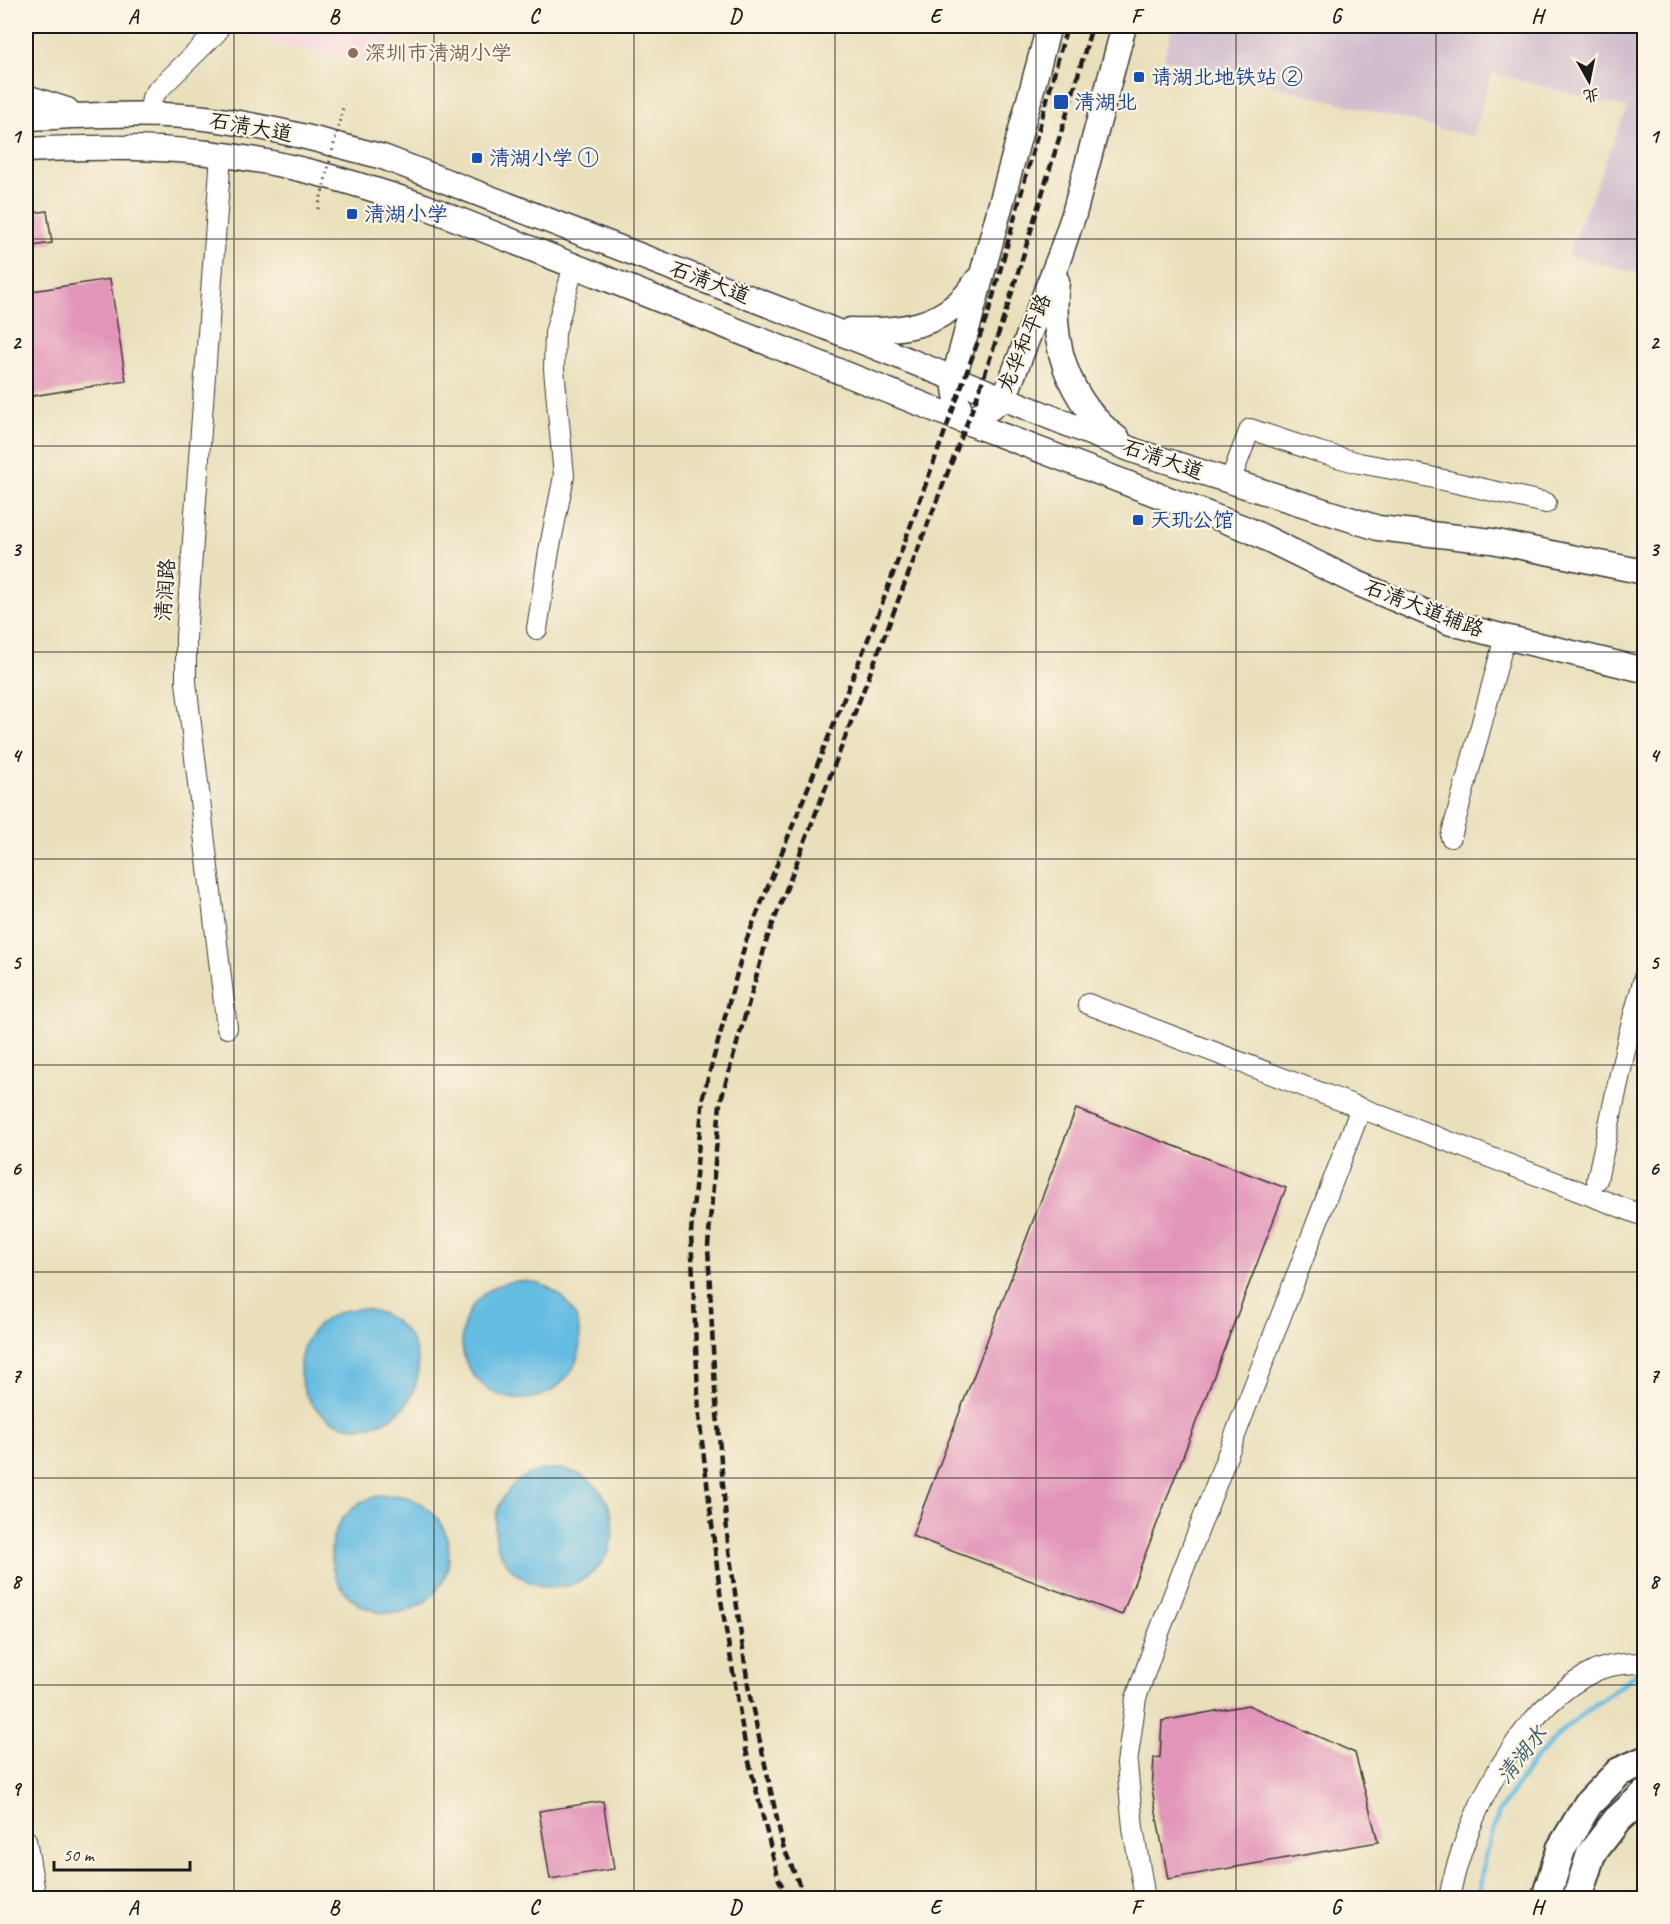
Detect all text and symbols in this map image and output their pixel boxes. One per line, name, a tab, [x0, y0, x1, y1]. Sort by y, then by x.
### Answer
text: A	[128, 4, 140, 29]
text: B	[329, 4, 341, 29]
text: C	[529, 4, 541, 29]
text: D	[729, 4, 743, 29]
text: E	[930, 4, 944, 29]
text: F	[1131, 4, 1145, 29]
text: G	[1331, 4, 1344, 29]
text: H	[1531, 4, 1546, 29]
place label: 深圳市清湖小学	[365, 40, 512, 66]
marker: 深圳市清湖小学	[346, 46, 360, 60]
north arrow	[1559, 51, 1619, 111]
place label: 请湖北地铁站 ②	[1151, 64, 1303, 90]
marker: 请湖北地铁站 ②	[1132, 70, 1146, 84]
text: 北	[1582, 84, 1601, 106]
place label: 清湖北	[1074, 89, 1137, 115]
marker: 清湖北	[1052, 93, 1070, 111]
street label: 石清大道	[207, 107, 295, 147]
text: 1	[12, 124, 23, 149]
text: 1	[1650, 124, 1661, 149]
place label: 清湖小学 ①	[489, 145, 599, 171]
marker: 清湖小学 ①	[470, 151, 484, 165]
place label: 清湖小学	[364, 201, 448, 227]
marker: 清湖小学	[345, 207, 359, 221]
street label: 石清大道	[666, 255, 754, 309]
street label: 龙华和平路	[992, 290, 1056, 396]
text: 2	[12, 330, 23, 355]
text: 2	[1650, 330, 1661, 355]
street label: 石清大道	[1119, 433, 1207, 485]
place label: 天玑公馆	[1150, 507, 1234, 533]
marker: 天玑公馆	[1131, 513, 1145, 527]
text: 3	[12, 537, 23, 562]
text: 3	[1650, 537, 1661, 562]
street label: 清润路	[150, 558, 180, 622]
street label: 石清大道辅路	[1361, 573, 1487, 643]
text: 4	[12, 743, 24, 768]
text: 4	[1650, 743, 1662, 768]
text: 5	[12, 950, 23, 975]
text: 5	[1650, 950, 1661, 975]
text: 6	[11, 1156, 22, 1181]
text: 6	[1649, 1156, 1660, 1181]
text: 7	[12, 1363, 23, 1388]
text: 7	[1650, 1363, 1661, 1388]
text: 8	[12, 1569, 24, 1594]
text: 8	[1650, 1569, 1662, 1594]
water label: 清湖水	[1491, 1720, 1554, 1790]
text: 9	[12, 1776, 23, 1801]
text: 9	[1650, 1776, 1661, 1801]
scale bar	[54, 1834, 190, 1872]
text: 50 m	[63, 1844, 96, 1866]
text: A	[128, 1895, 140, 1920]
text: B	[329, 1895, 341, 1920]
text: C	[529, 1895, 541, 1920]
text: D	[729, 1895, 743, 1920]
text: E	[930, 1895, 944, 1920]
text: F	[1131, 1895, 1145, 1920]
text: G	[1331, 1895, 1344, 1920]
text: H	[1531, 1895, 1546, 1920]

